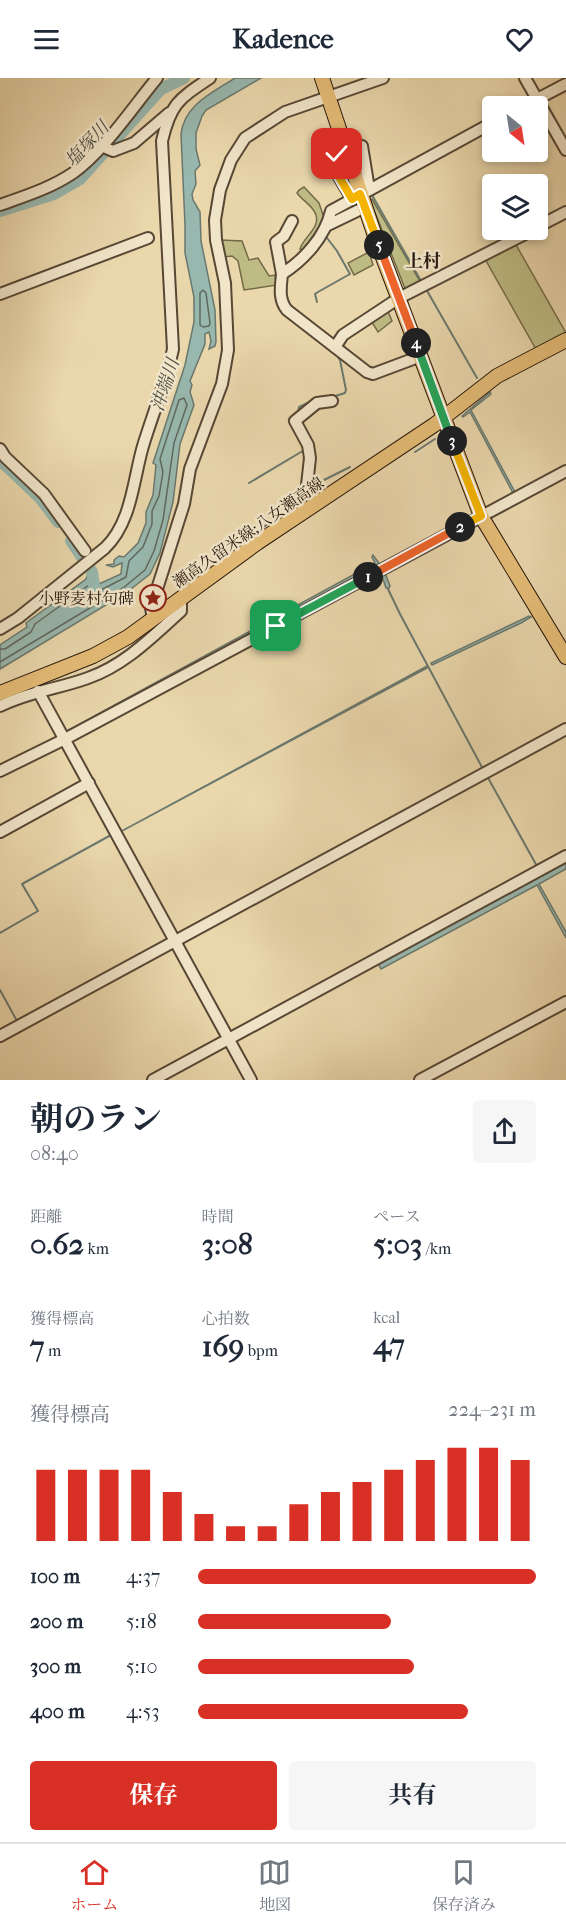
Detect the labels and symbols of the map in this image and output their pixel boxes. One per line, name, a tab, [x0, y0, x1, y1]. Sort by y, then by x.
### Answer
north arrow	[482, 96, 548, 162]
water label: 塩塚川	[61, 116, 115, 171]
pin	[311, 128, 362, 179]
pin: 5	[364, 230, 394, 260]
district label: 上村	[405, 251, 441, 272]
pin: 4	[401, 328, 431, 358]
water label: 沖端川	[147, 354, 184, 414]
pin: 3	[437, 426, 467, 456]
street label: 瀬高久留米線;八女瀬高線	[169, 473, 327, 592]
pin: 2	[445, 512, 475, 542]
pin: 1	[353, 562, 383, 592]
place icon: 小野麦村句碑	[138, 583, 168, 613]
place label: 小野麦村句碑	[38, 589, 134, 608]
pin	[250, 600, 301, 651]

